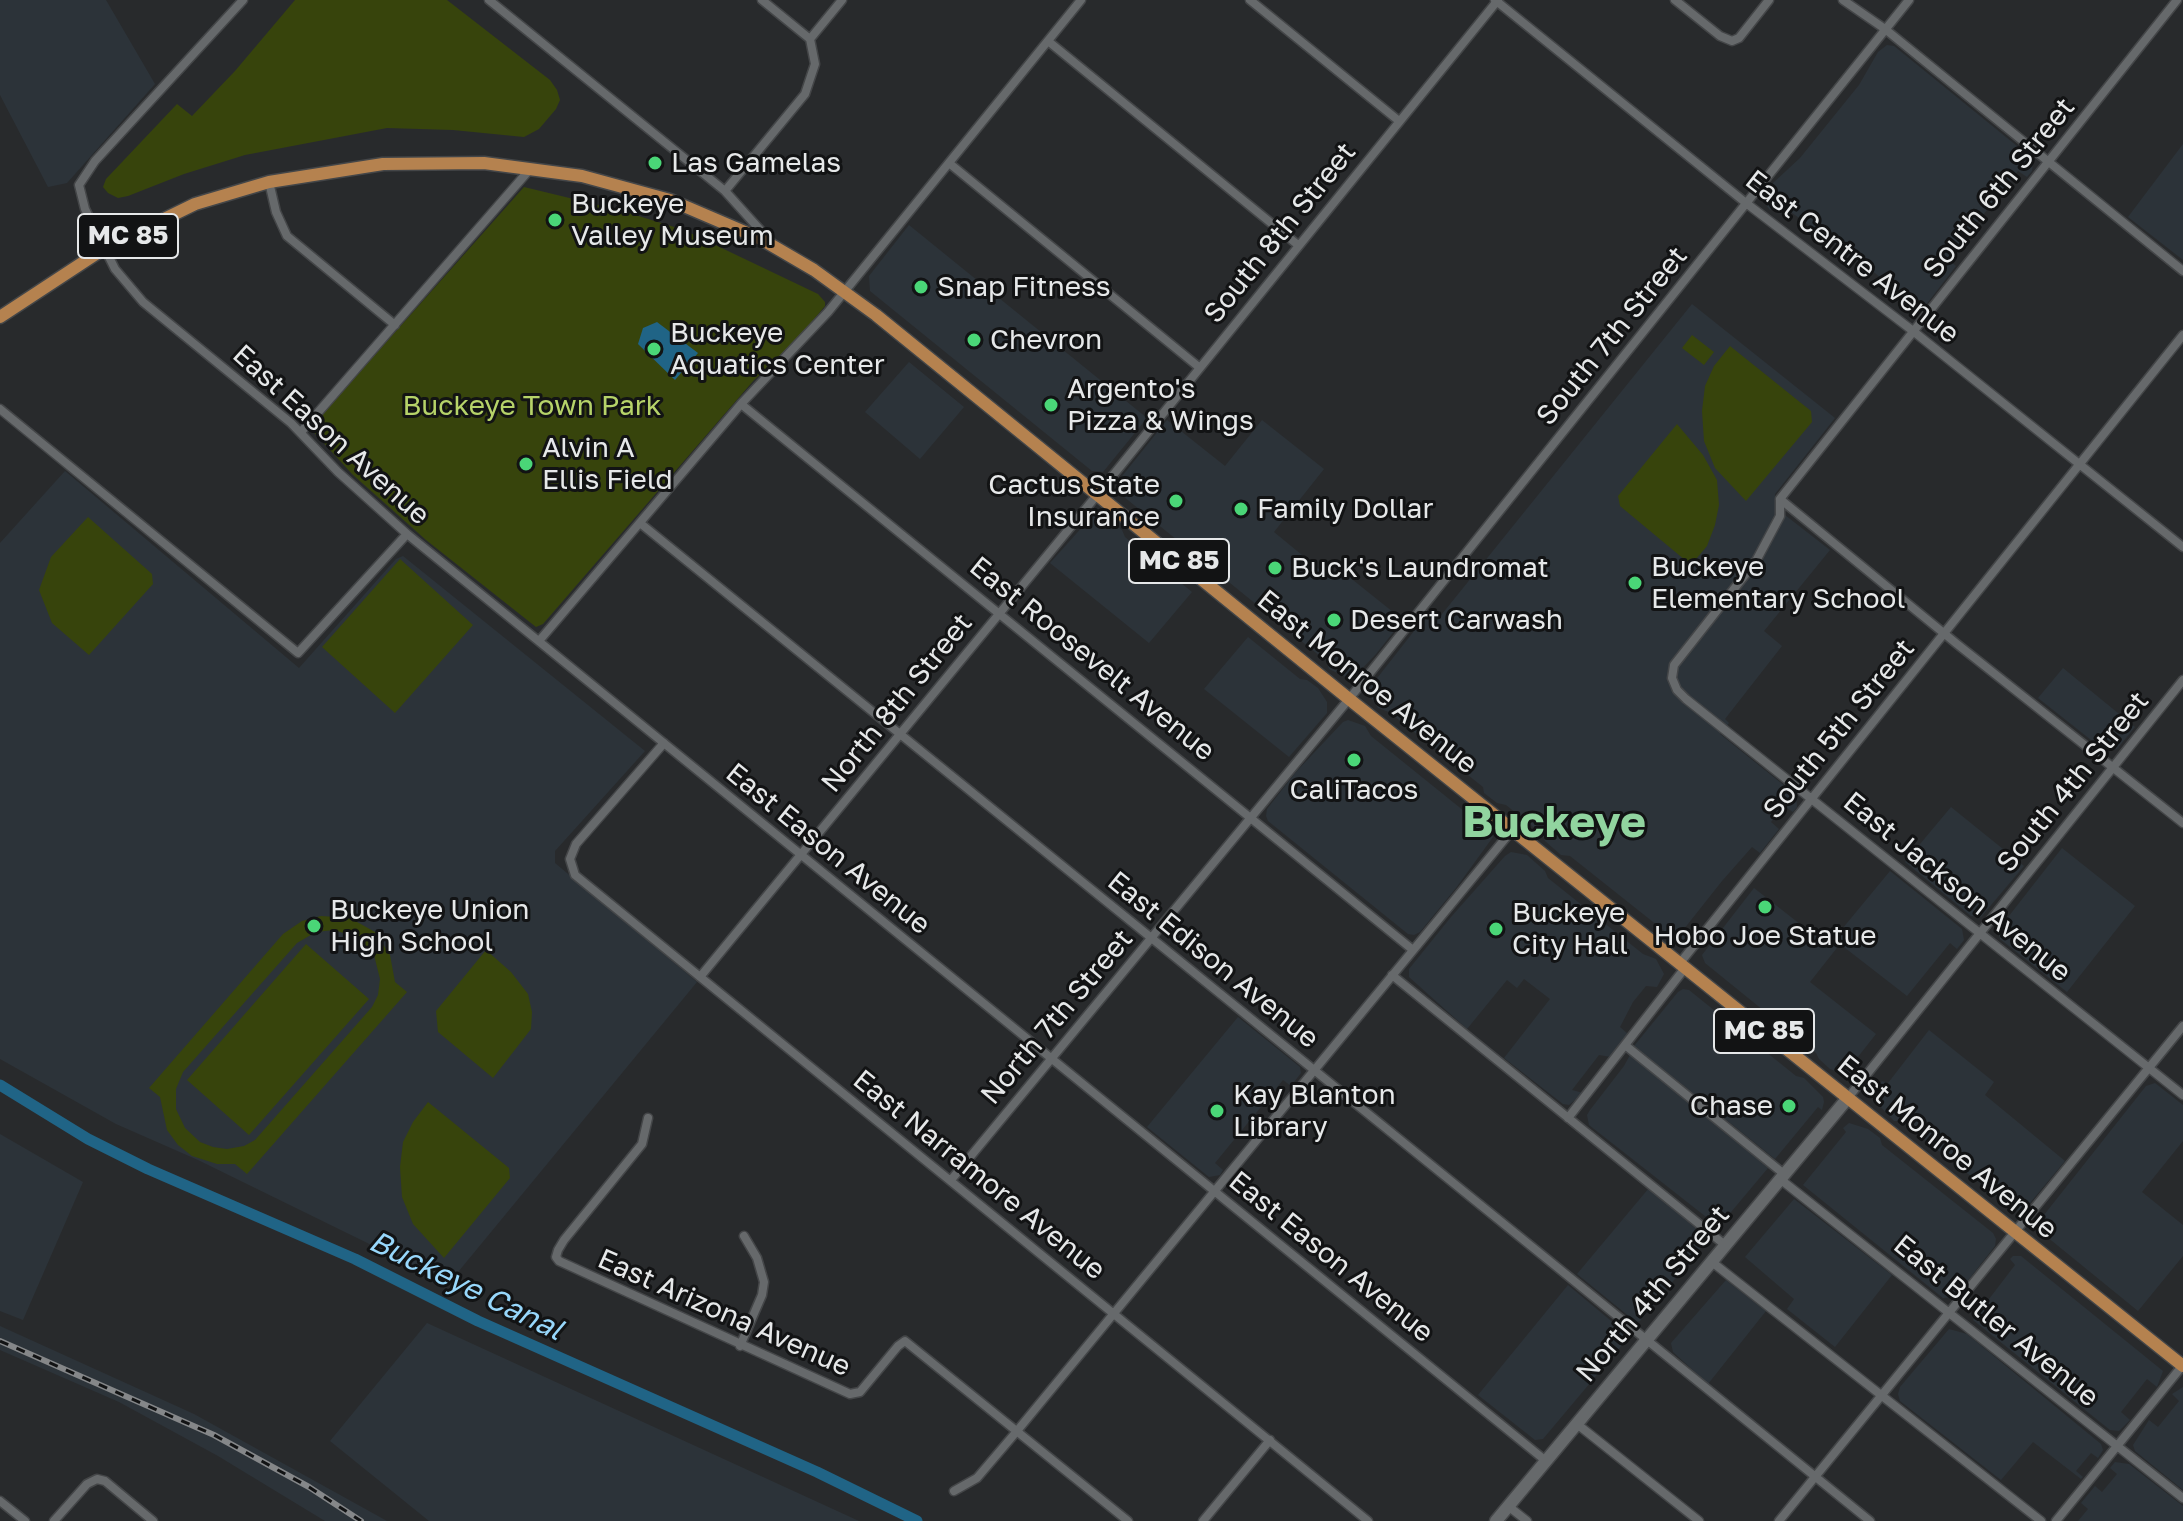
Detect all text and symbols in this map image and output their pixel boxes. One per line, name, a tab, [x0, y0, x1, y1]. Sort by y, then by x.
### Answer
street label: South 6th Street	[1916, 91, 2082, 285]
street label: South 8th Street	[1197, 136, 1363, 330]
place label: Las Gamelas	[671, 146, 841, 180]
marker: Las Gamelas	[646, 154, 664, 172]
street label: East Centre Avenue	[1739, 163, 1965, 351]
place label: Buckeye Valley Museum	[571, 187, 774, 253]
marker: Buckeye Valley Museum	[546, 211, 564, 229]
road number: MC 85	[78, 214, 178, 258]
street label: South 7th Street	[1530, 240, 1694, 432]
place label: Snap Fitness	[937, 270, 1111, 304]
marker: Snap Fitness	[912, 278, 930, 296]
place label: Buckeye Aquatics Center	[670, 316, 885, 382]
place label: Chevron	[990, 323, 1102, 357]
marker: Chevron	[965, 331, 983, 349]
street label: East Eason Avenue	[226, 338, 436, 532]
marker: Buckeye Aquatics Center	[645, 340, 663, 358]
place label: Argento's Pizza & Wings	[1067, 372, 1254, 438]
park label: Buckeye Town Park	[402, 389, 662, 423]
marker: Argento's Pizza & Wings	[1042, 396, 1060, 414]
place label: Alvin A Ellis Field	[542, 431, 673, 497]
marker: Alvin A Ellis Field	[517, 455, 535, 473]
place label: Cactus State Insurance	[988, 468, 1160, 534]
marker: Cactus State Insurance	[1167, 492, 1185, 510]
place label: Family Dollar	[1257, 492, 1433, 526]
marker: Family Dollar	[1232, 500, 1250, 518]
road number: MC 85	[1129, 539, 1229, 583]
street label: East Roosevelt Avenue	[963, 550, 1221, 768]
place label: Buckeye Elementary School	[1651, 550, 1905, 616]
place label: Buck's Laundromat	[1291, 551, 1549, 585]
marker: Buck's Laundromat	[1266, 559, 1284, 577]
marker: Buckeye Elementary School	[1626, 574, 1644, 592]
street label: East Monroe Avenue	[1250, 583, 1484, 781]
place label: Desert Carwash	[1350, 603, 1563, 637]
street label: North 8th Street	[815, 607, 979, 799]
marker: Desert Carwash	[1325, 611, 1343, 629]
street label: South 5th Street	[1756, 632, 1922, 826]
street label: South 4th Street	[1990, 685, 2156, 879]
marker: CaliTacos	[1345, 751, 1363, 769]
street label: East Eason Avenue	[719, 756, 937, 942]
place label: CaliTacos	[1290, 773, 1418, 807]
street label: East Jackson Avenue	[1837, 785, 2077, 989]
district label: Buckeye	[1462, 797, 1646, 849]
street label: East Edison Avenue	[1101, 865, 1325, 1055]
place label: Buckeye Union High School	[330, 893, 529, 959]
place label: Buckeye City Hall	[1512, 896, 1628, 962]
marker: Hobo Joe Statue	[1756, 898, 1774, 916]
marker: Buckeye Union High School	[305, 917, 323, 935]
place label: Hobo Joe Statue	[1653, 919, 1877, 953]
marker: Buckeye City Hall	[1487, 920, 1505, 938]
street label: North 7th Street	[974, 923, 1140, 1111]
road number: MC 85	[1714, 1009, 1814, 1053]
street label: East Monroe Avenue	[1830, 1048, 2064, 1246]
street label: East Narramore Avenue	[846, 1063, 1112, 1287]
place label: Kay Blanton Library	[1233, 1078, 1396, 1144]
place label: Chase	[1690, 1089, 1773, 1123]
marker: Chase	[1780, 1097, 1798, 1115]
marker: Kay Blanton Library	[1208, 1102, 1226, 1120]
street label: East Eason Avenue	[1222, 1164, 1440, 1350]
street label: North 4th Street	[1569, 1199, 1737, 1389]
water label: Buckeye Canal	[363, 1224, 569, 1348]
street label: East Butler Avenue	[1887, 1228, 2105, 1414]
street label: East Arizona Avenue	[593, 1242, 855, 1384]

